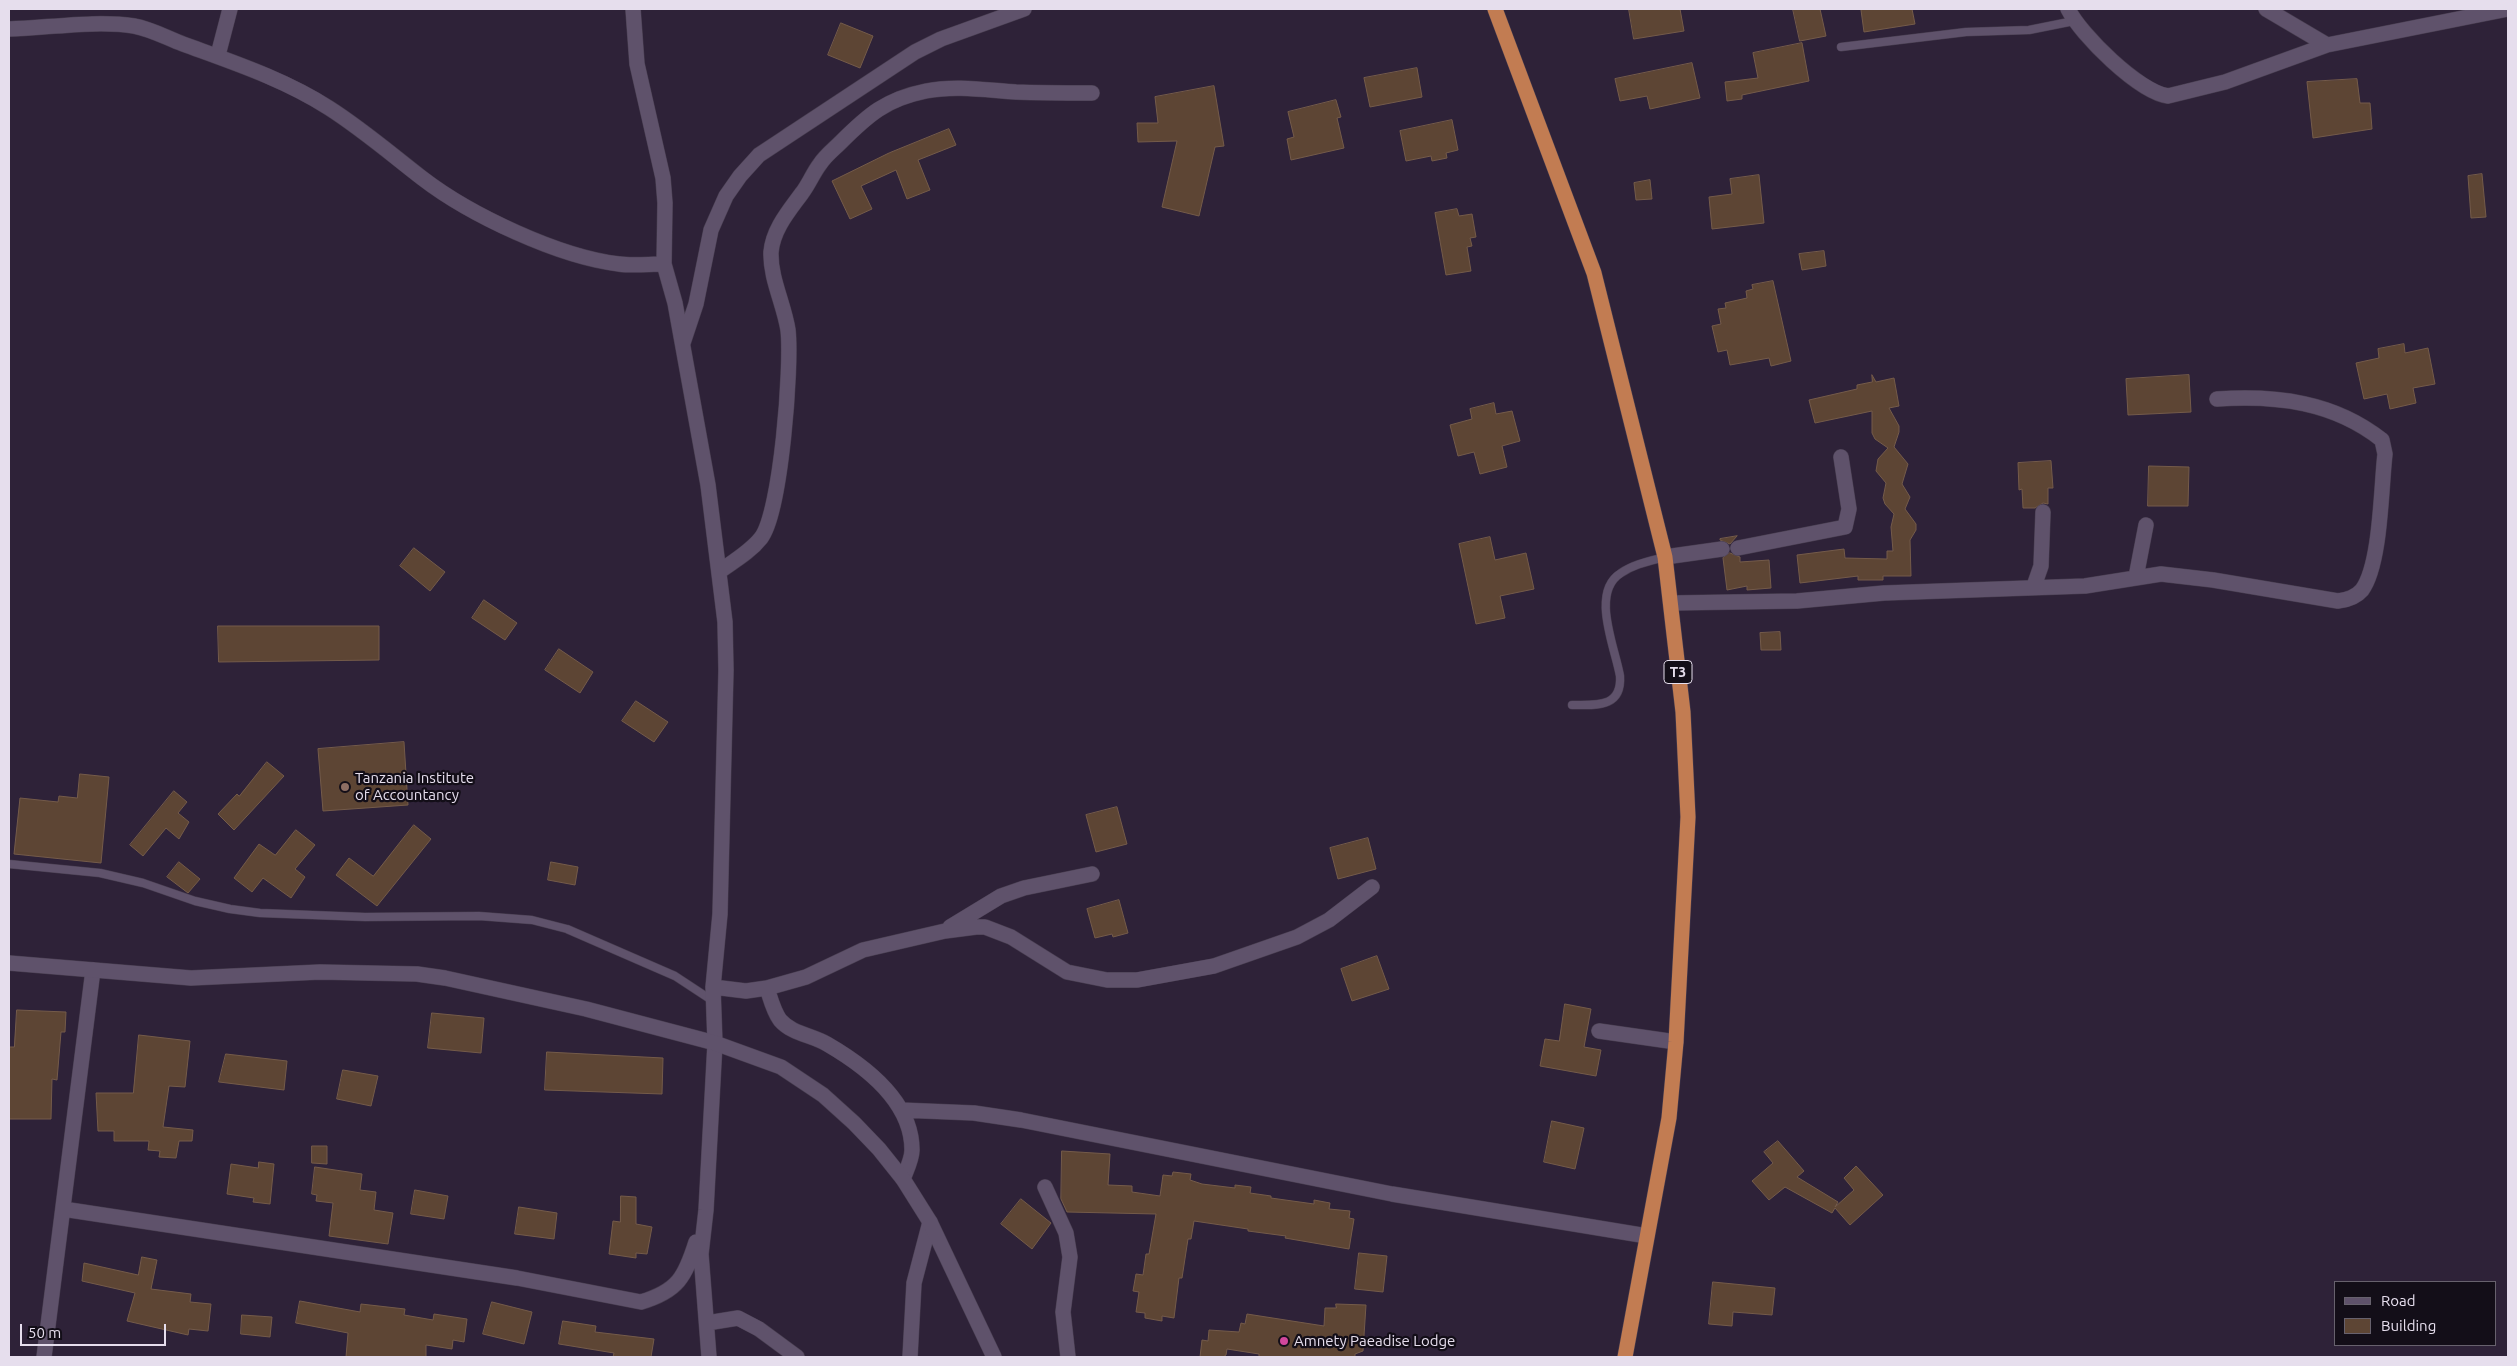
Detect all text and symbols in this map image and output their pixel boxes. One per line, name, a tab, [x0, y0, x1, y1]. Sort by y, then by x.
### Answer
road number: T3	[1664, 660, 1692, 684]
place label: Tanzania Institute of Accountancy	[355, 769, 474, 804]
marker: Tanzania Institute of Accountancy	[339, 781, 351, 793]
legend	[2334, 1281, 2497, 1346]
text: Road	[2381, 1292, 2416, 1309]
scale bar	[22, 1314, 169, 1346]
text: Building	[2381, 1317, 2436, 1334]
text: 50 m	[28, 1324, 61, 1341]
place label: Amnety Paeadise Lodge	[1294, 1332, 1455, 1350]
marker: Amnety Paeadise Lodge	[1278, 1335, 1290, 1347]

